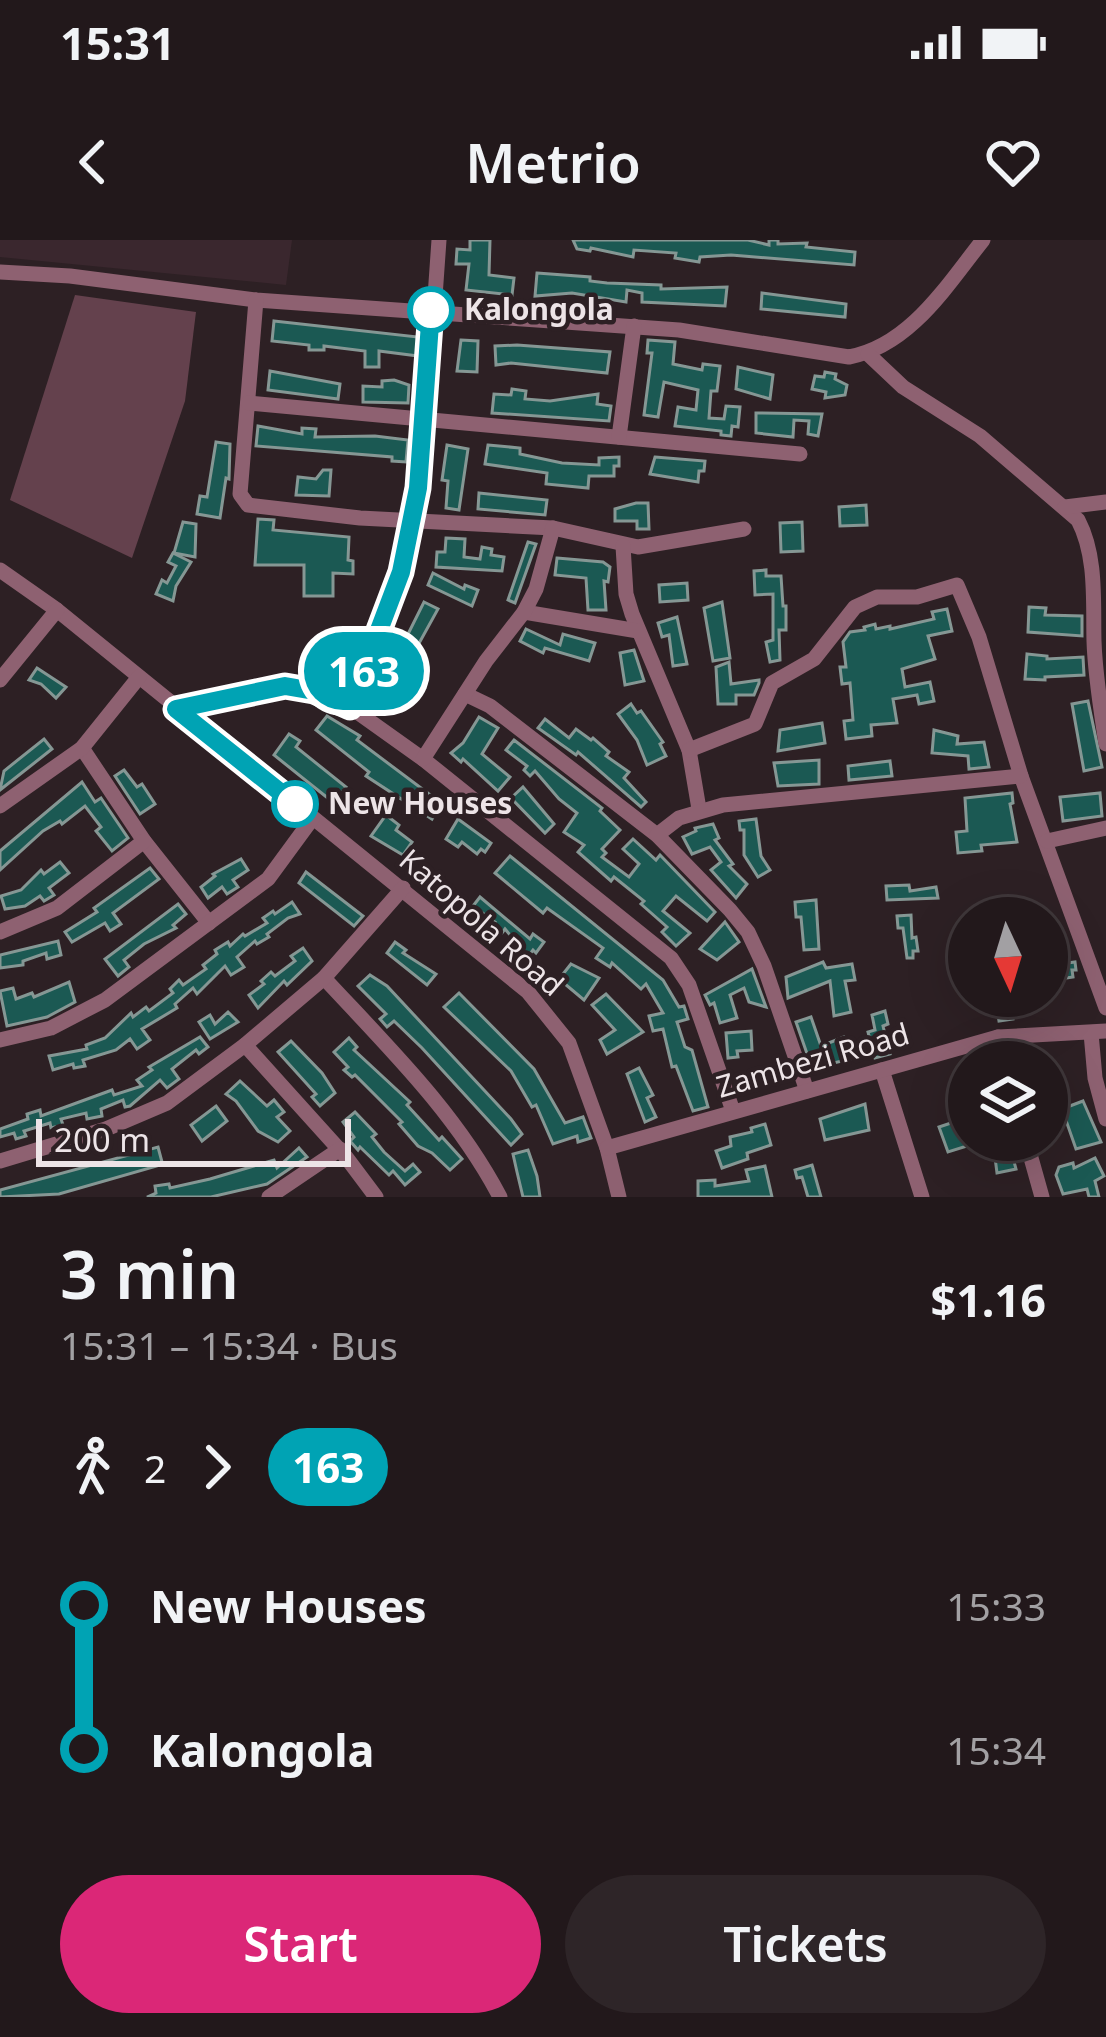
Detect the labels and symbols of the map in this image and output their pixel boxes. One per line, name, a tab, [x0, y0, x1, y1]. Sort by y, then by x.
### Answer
marker: Kalongola	[409, 288, 453, 332]
place label: Kalongola	[464, 288, 614, 329]
line badge: 163	[295, 632, 433, 710]
marker: New Houses	[273, 782, 317, 826]
place label: New Houses	[328, 782, 512, 823]
street label: Katopola Road	[391, 839, 573, 1005]
north arrow	[948, 897, 1068, 1017]
street label: Zambezi Road	[711, 1012, 914, 1107]
scale bar	[36, 1113, 351, 1166]

